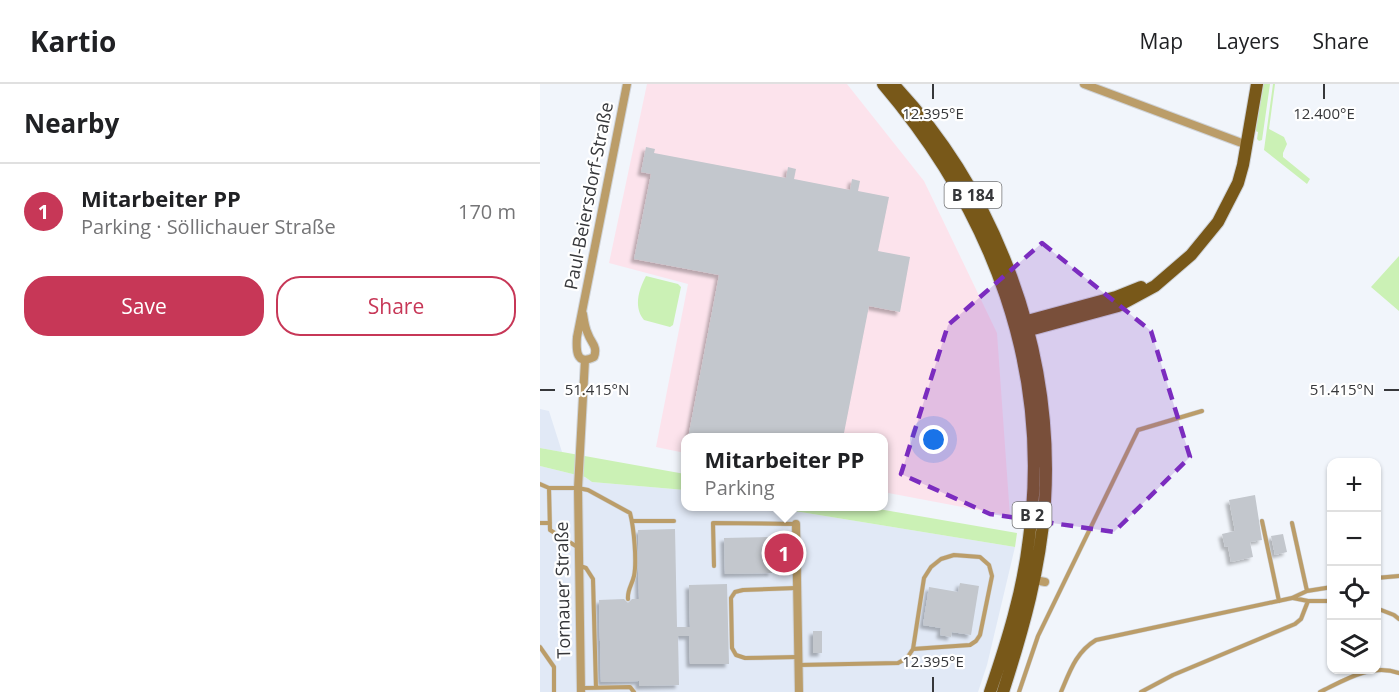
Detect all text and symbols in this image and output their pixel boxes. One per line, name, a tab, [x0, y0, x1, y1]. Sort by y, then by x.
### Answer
text: Kartio	[30, 22, 116, 60]
text: Map	[1140, 27, 1183, 55]
text: Layers	[1216, 27, 1280, 55]
text: Share	[1313, 27, 1369, 55]
street label: Paul-Beiersdorf-Straße	[558, 100, 618, 292]
text: 12.395°E	[902, 103, 964, 123]
text: 12.400°E	[1293, 103, 1355, 123]
text: Nearby	[24, 105, 119, 141]
road number: B 184	[944, 182, 1002, 208]
text: Mitarbeiter PP	[81, 183, 241, 213]
text: 1	[38, 198, 49, 225]
text: 170 m	[458, 198, 516, 225]
text: Parking · Söllichauer Straße	[81, 213, 336, 240]
button: Save	[24, 276, 264, 336]
button: Share	[276, 276, 516, 336]
text: 51.415°N	[565, 379, 629, 399]
text: 51.415°N	[1310, 379, 1374, 399]
your location	[919, 425, 948, 454]
popup	[681, 433, 888, 511]
text: Mitarbeiter PP	[705, 444, 864, 474]
map controls	[1327, 458, 1381, 674]
button: +	[1327, 458, 1381, 512]
text: Parking	[705, 474, 775, 501]
road number: B 2	[1012, 502, 1052, 528]
button: −	[1327, 512, 1381, 566]
street label: Tornauer Straße	[549, 521, 575, 659]
pin: 1	[764, 530, 804, 576]
button: locate	[1327, 566, 1381, 620]
button: layers	[1327, 620, 1381, 674]
text: 12.395°E	[902, 651, 964, 671]

